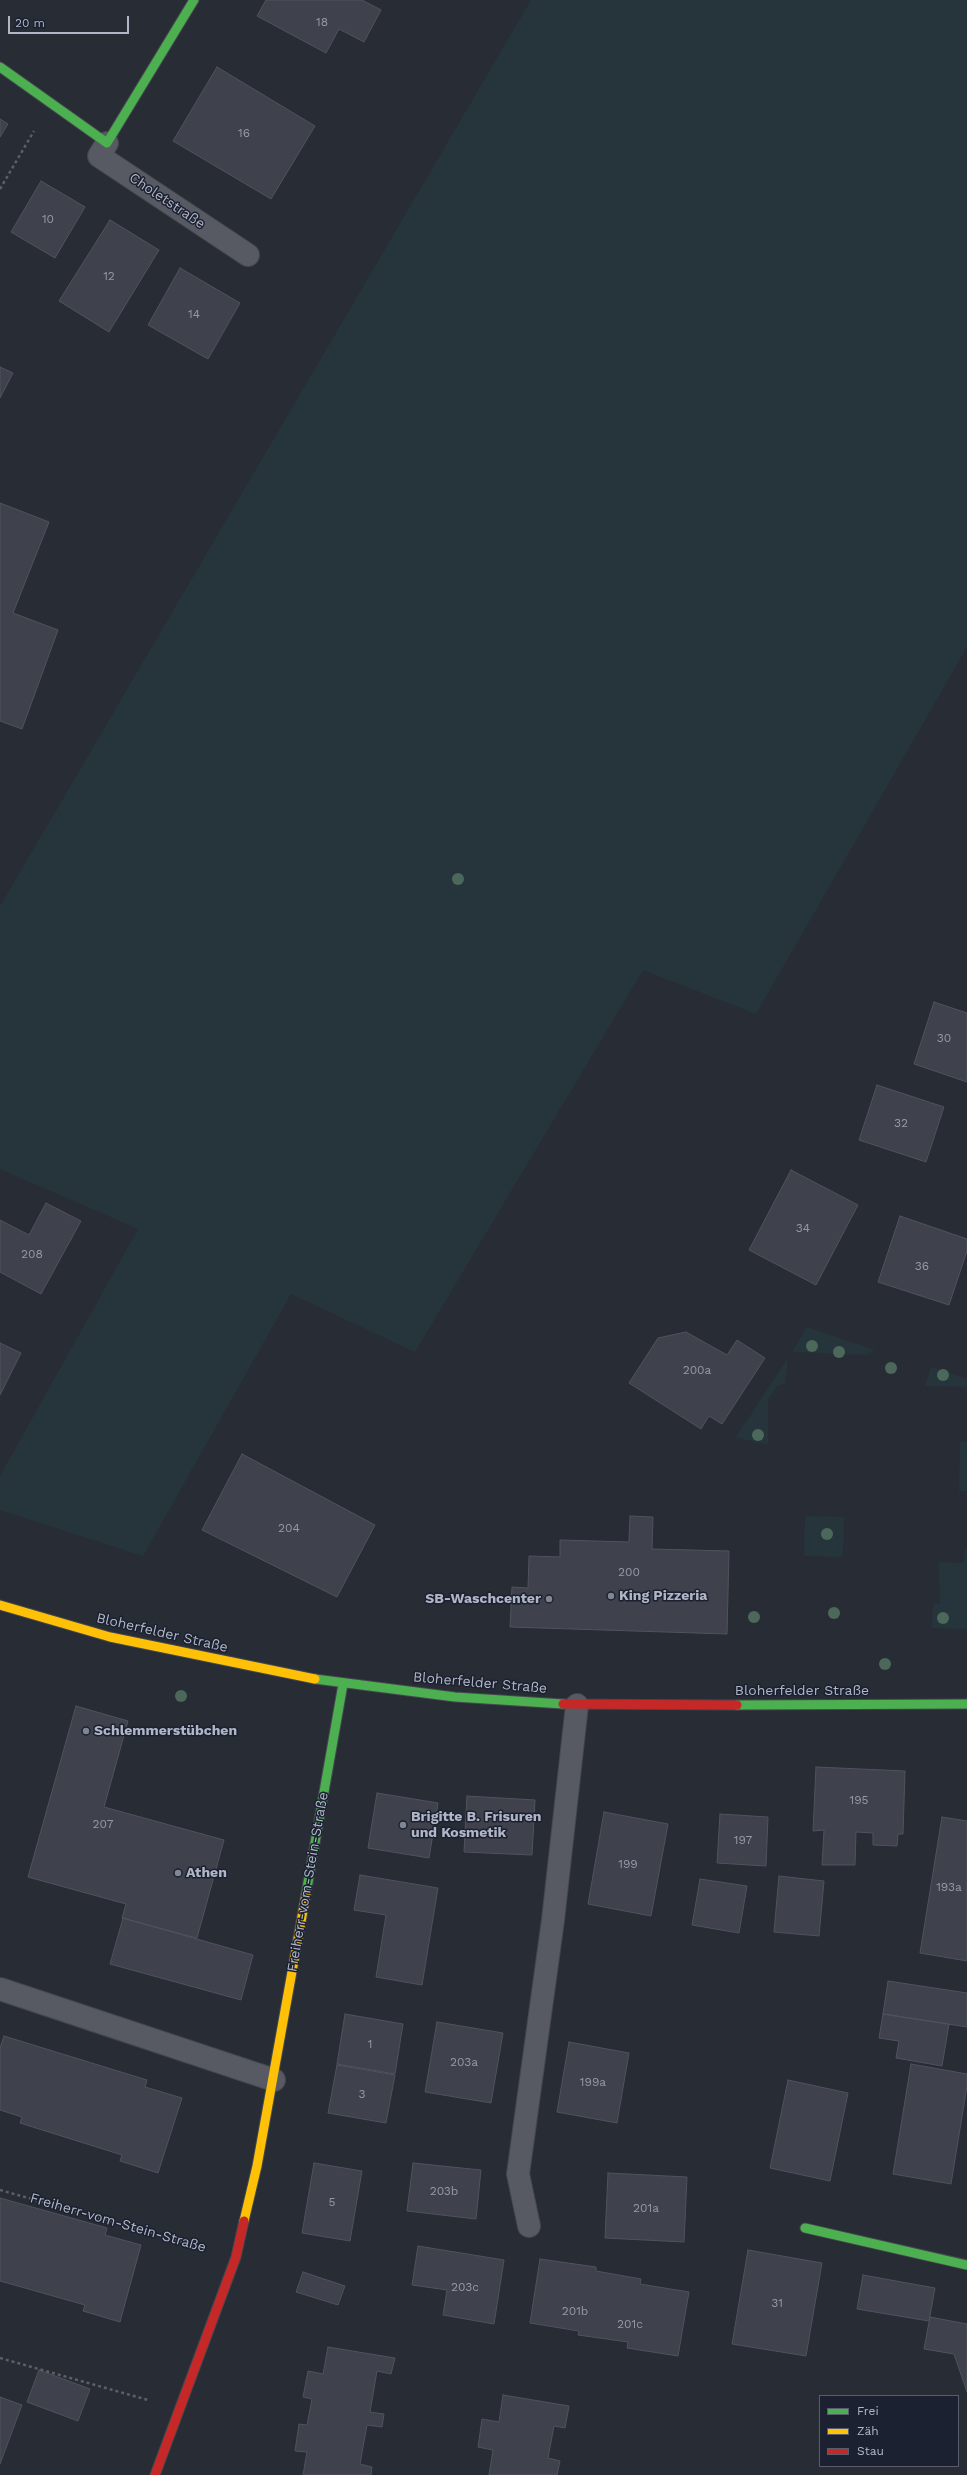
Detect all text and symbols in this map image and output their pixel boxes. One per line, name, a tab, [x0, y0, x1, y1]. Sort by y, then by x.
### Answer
scale bar	[10, 8, 131, 34]
house number: 18	[316, 15, 328, 29]
text: 20 m	[15, 16, 45, 30]
house number: 16	[238, 126, 250, 140]
street label: Choletstraße	[126, 169, 208, 233]
house number: 10	[42, 212, 54, 226]
house number: 12	[103, 269, 115, 283]
house number: 14	[188, 307, 200, 321]
house number: 30	[937, 1031, 951, 1045]
house number: 32	[894, 1116, 908, 1130]
house number: 34	[796, 1221, 810, 1235]
house number: 208	[21, 1247, 43, 1261]
house number: 36	[915, 1259, 929, 1273]
house number: 200a	[683, 1363, 711, 1377]
house number: 204	[278, 1521, 300, 1535]
house number: 200	[618, 1565, 640, 1579]
place label: King Pizzeria	[619, 1588, 707, 1604]
place label: SB-Waschcenter	[425, 1591, 541, 1607]
marker: King Pizzeria	[606, 1591, 616, 1601]
marker: SB-Waschcenter	[544, 1594, 554, 1604]
street label: Bloherfelder Straße	[95, 1610, 229, 1656]
street label: Bloherfelder Straße	[412, 1669, 548, 1697]
street label: Bloherfelder Straße	[735, 1683, 869, 1699]
place label: Schlemmerstübchen	[94, 1723, 237, 1739]
marker: Schlemmerstübchen	[81, 1726, 91, 1736]
street label: Freiherr-vom-Stein-Straße	[284, 1791, 332, 1973]
house number: 195	[849, 1793, 869, 1807]
place label: Brigitte B. Frisuren und Kosmetik	[411, 1809, 541, 1842]
house number: 207	[93, 1817, 113, 1831]
marker: Brigitte B. Frisuren und Kosmetik	[398, 1820, 408, 1830]
house number: 197	[734, 1833, 752, 1847]
house number: 199	[618, 1857, 638, 1871]
place label: Athen	[186, 1865, 227, 1881]
marker: Athen	[173, 1868, 183, 1878]
house number: 193a	[936, 1880, 962, 1894]
house number: 1	[368, 2037, 372, 2051]
house number: 203a	[450, 2055, 478, 2069]
house number: 199a	[580, 2075, 606, 2089]
house number: 3	[359, 2087, 365, 2101]
house number: 203b	[430, 2184, 458, 2198]
street label: Freiherr-vom-Stein-Straße	[28, 2190, 208, 2256]
house number: 5	[329, 2195, 335, 2209]
house number: 201a	[633, 2201, 659, 2215]
house number: 203c	[451, 2280, 479, 2294]
house number: 31	[771, 2296, 783, 2310]
house number: 201b	[562, 2304, 588, 2318]
house number: 201c	[617, 2317, 643, 2331]
legend	[819, 2395, 959, 2467]
text: Frei	[857, 2404, 879, 2418]
text: Zäh	[857, 2424, 879, 2438]
text: Stau	[857, 2444, 884, 2458]

